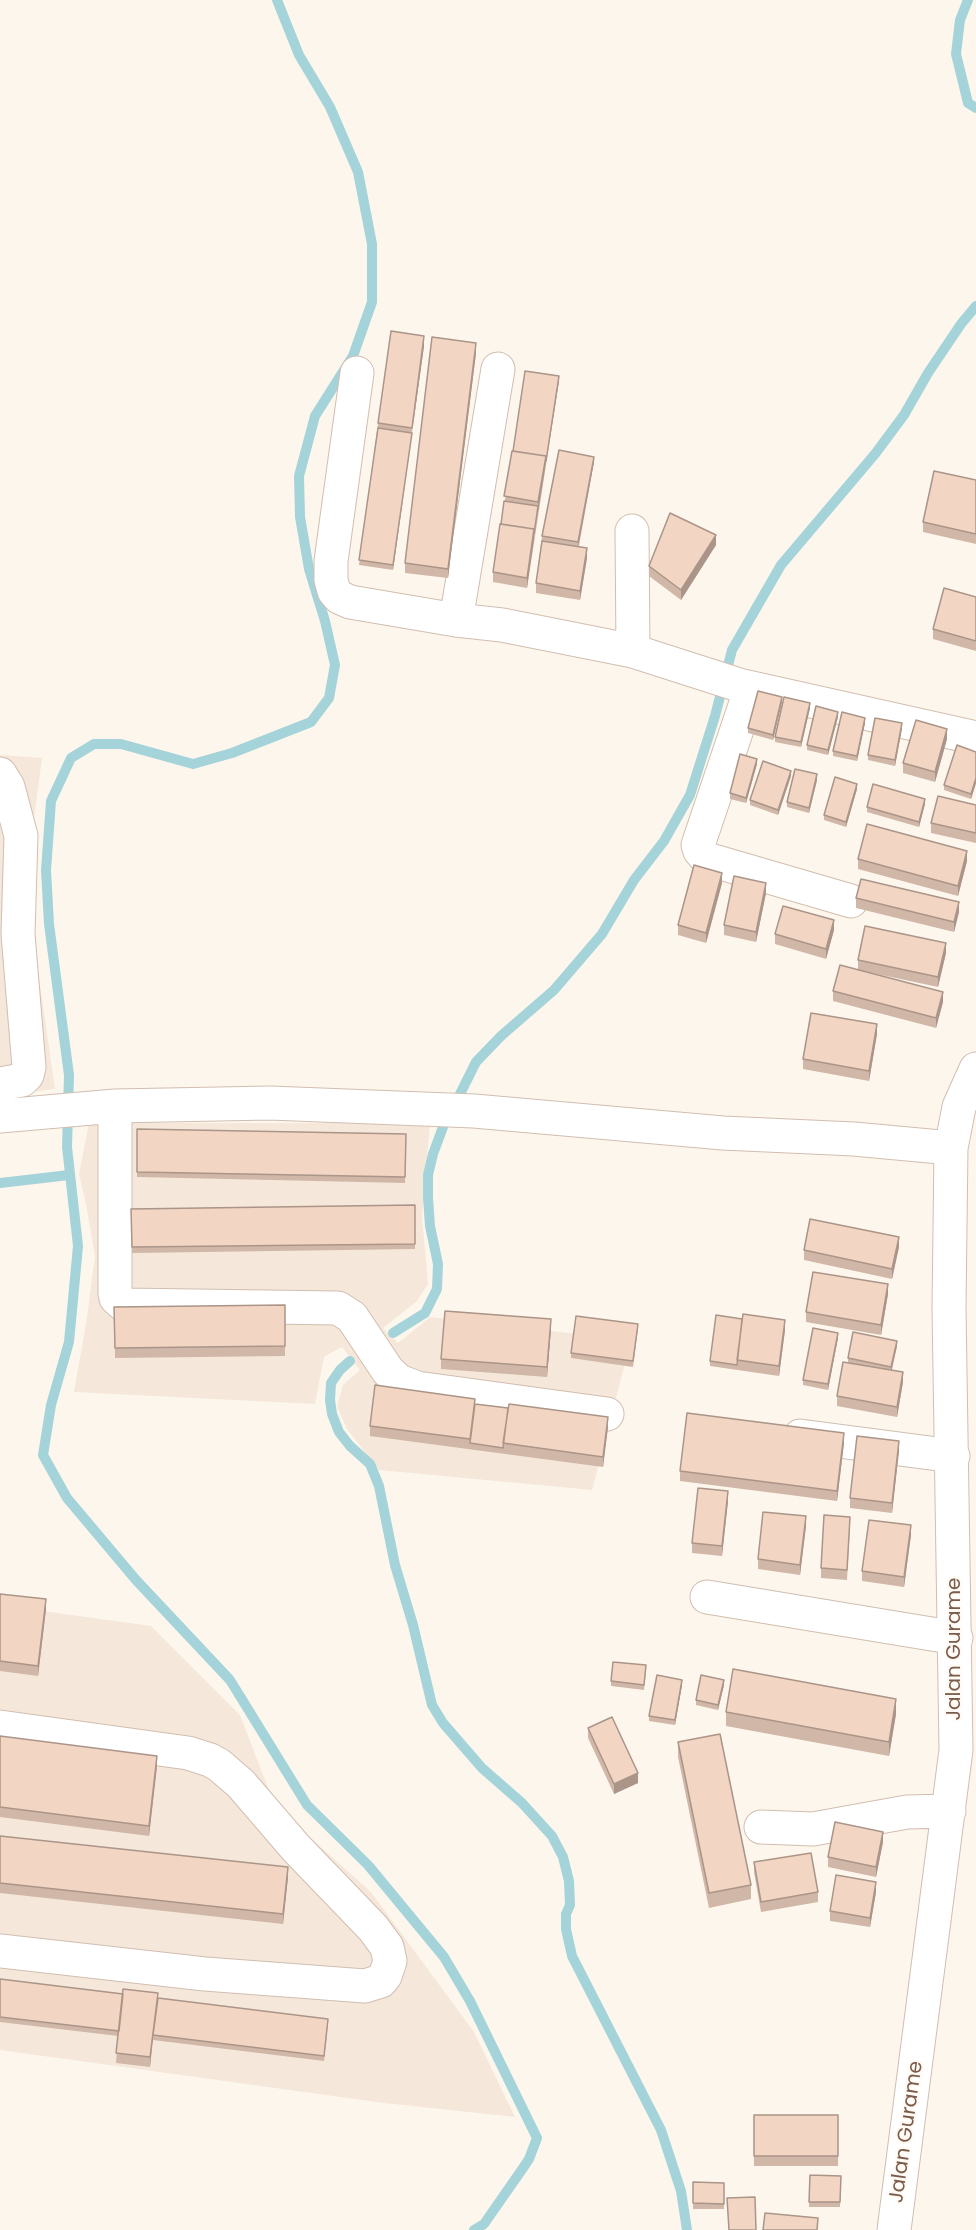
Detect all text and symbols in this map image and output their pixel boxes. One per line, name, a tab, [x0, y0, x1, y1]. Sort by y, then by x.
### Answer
street label: Jalan Gurame	[943, 1577, 967, 1721]
street label: Jalan Gurame	[885, 2060, 929, 2204]

